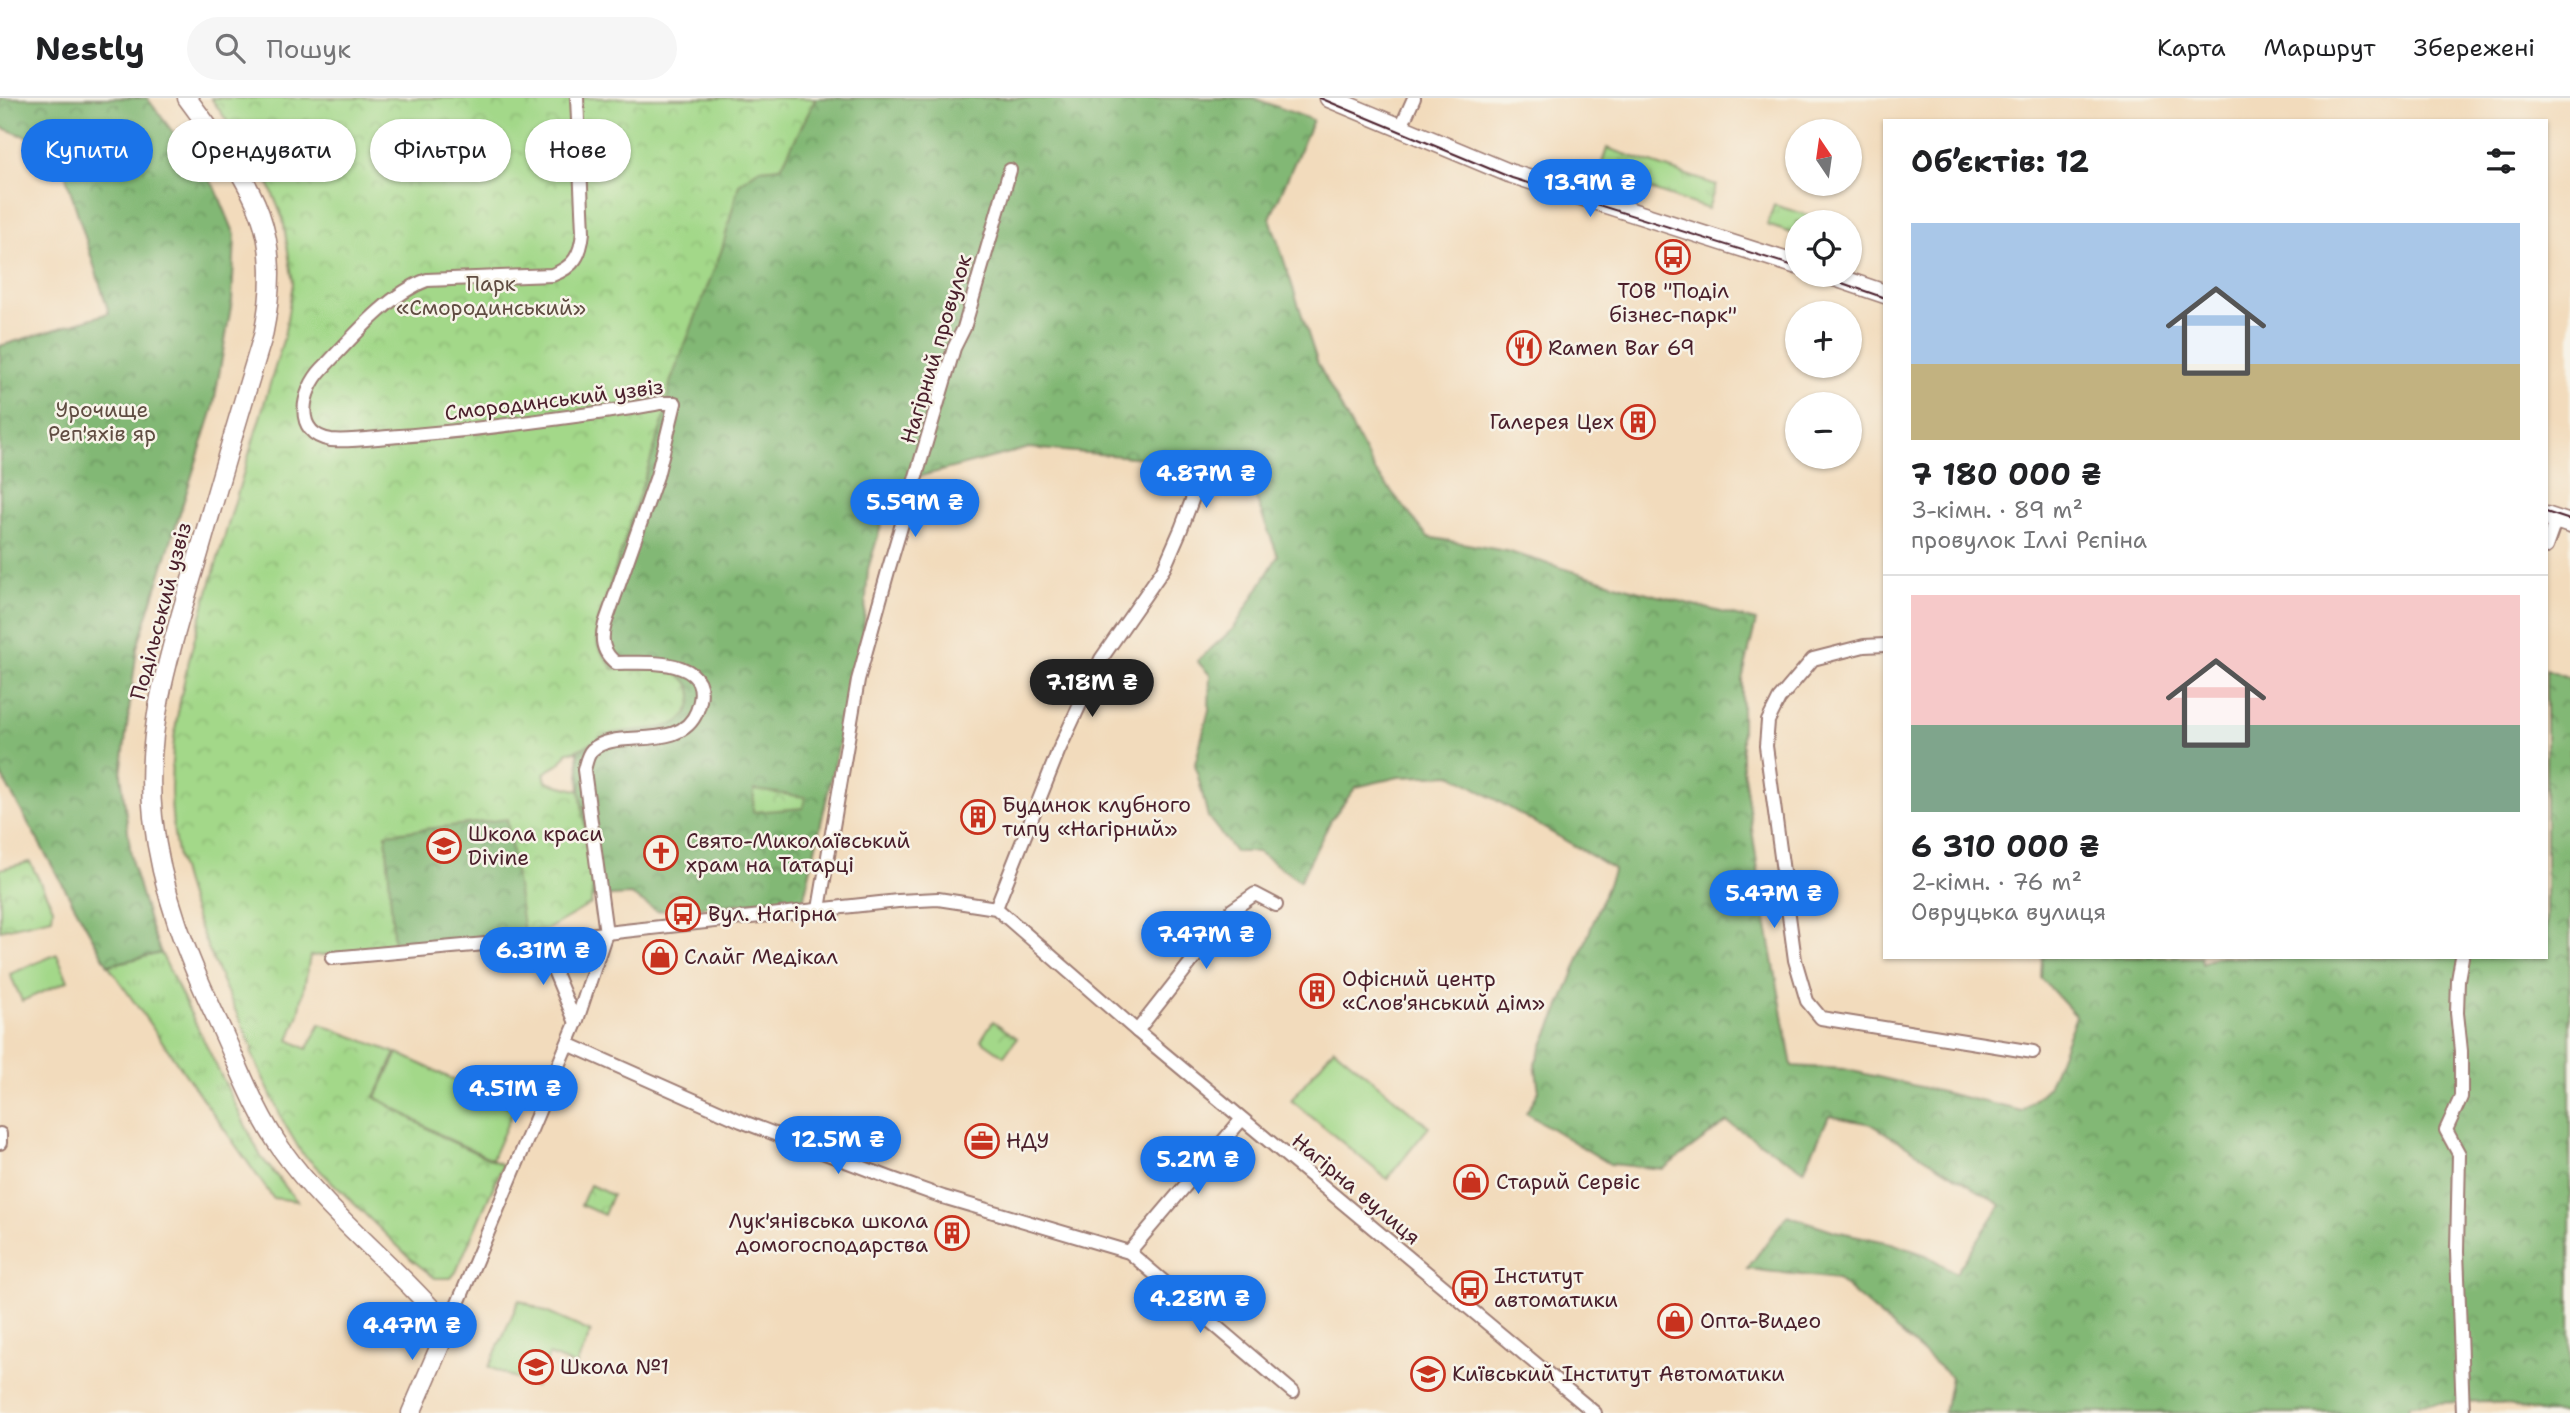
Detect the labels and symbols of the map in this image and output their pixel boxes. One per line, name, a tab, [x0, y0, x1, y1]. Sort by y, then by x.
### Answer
north arrow	[1785, 119, 1862, 196]
pin: 13.9M ₴	[1525, 159, 1655, 219]
bus stop icon: ТОВ "Поділ бізнес-парк"	[1654, 238, 1692, 276]
street label: Нагірний провулок	[894, 251, 978, 447]
park label: Парк «Смородинський»	[396, 270, 586, 322]
place label: ТОВ "Поділ бізнес-парк"	[1609, 277, 1737, 329]
restaurant icon: Ramen Bar 69	[1505, 329, 1543, 367]
place label: Ramen Bar 69	[1548, 334, 1695, 362]
street label: Смородинський узвіз	[443, 373, 665, 427]
park label: Урочище Реп'яхів яр	[48, 396, 156, 448]
building icon: Галерея Цех	[1619, 403, 1657, 441]
place label: Галерея Цех	[1489, 408, 1614, 436]
pin: 4.87M ₴	[1141, 450, 1271, 510]
pin: 5.59M ₴	[850, 480, 980, 539]
street label: Подільський узвіз	[124, 519, 198, 703]
pin: 7.18M ₴	[1027, 660, 1157, 719]
place label: Будинок клубного типу «Нагірний»	[1002, 791, 1191, 843]
building icon: Будинок клубного типу «Нагірний»	[959, 798, 997, 836]
place label: Школа краси Divine	[468, 820, 603, 872]
school or university icon: Школа краси Divine	[425, 827, 463, 865]
place label: Свято-Миколаївський храм на Татарці	[686, 827, 911, 879]
church icon: Свято-Миколаївський храм на Татарці	[642, 834, 680, 872]
pin: 5.47M ₴	[1709, 870, 1839, 930]
bus stop icon: Вул. Нагірна	[664, 895, 702, 933]
place label: Вул. Нагірна	[708, 900, 837, 928]
pin: 7.47M ₴	[1141, 912, 1271, 971]
pin: 6.31M ₴	[478, 928, 608, 987]
shop icon: Слайг Медікал	[641, 938, 679, 976]
place label: Слайг Медікал	[684, 943, 838, 971]
place label: Офісний центр «Слов'янський дім»	[1342, 965, 1545, 1017]
building icon: Офісний центр «Слов'янський дім»	[1298, 972, 1336, 1010]
pin: 4.51M ₴	[450, 1066, 580, 1125]
pin: 12.5M ₴	[773, 1116, 903, 1176]
office icon: НДУ	[963, 1122, 1001, 1160]
place label: НДУ	[1006, 1127, 1049, 1155]
street label: Нагірна вулиця	[1286, 1127, 1426, 1251]
pin: 5.2M ₴	[1141, 1136, 1255, 1196]
shop icon: Старий Сервіс	[1452, 1163, 1490, 1201]
place label: Старий Сервіс	[1496, 1168, 1640, 1196]
place label: Лук'янівська школа домогосподарства	[729, 1207, 928, 1259]
building icon: Лук'янівська школа домогосподарства	[933, 1214, 971, 1252]
place label: Інститут автоматики	[1494, 1262, 1618, 1314]
bus stop icon: Інститут автоматики	[1451, 1269, 1489, 1307]
pin: 4.28M ₴	[1135, 1276, 1265, 1335]
pin: 4.47M ₴	[347, 1302, 477, 1362]
shop icon: Опта-Видео	[1656, 1302, 1694, 1340]
place label: Опта-Видео	[1700, 1307, 1821, 1335]
school or university icon: Школа №1	[517, 1348, 555, 1386]
place label: Школа №1	[560, 1353, 669, 1381]
school or university icon: Київський Інститут Автоматики	[1409, 1355, 1447, 1393]
place label: Київський Інститут Автоматики	[1452, 1360, 1785, 1388]

